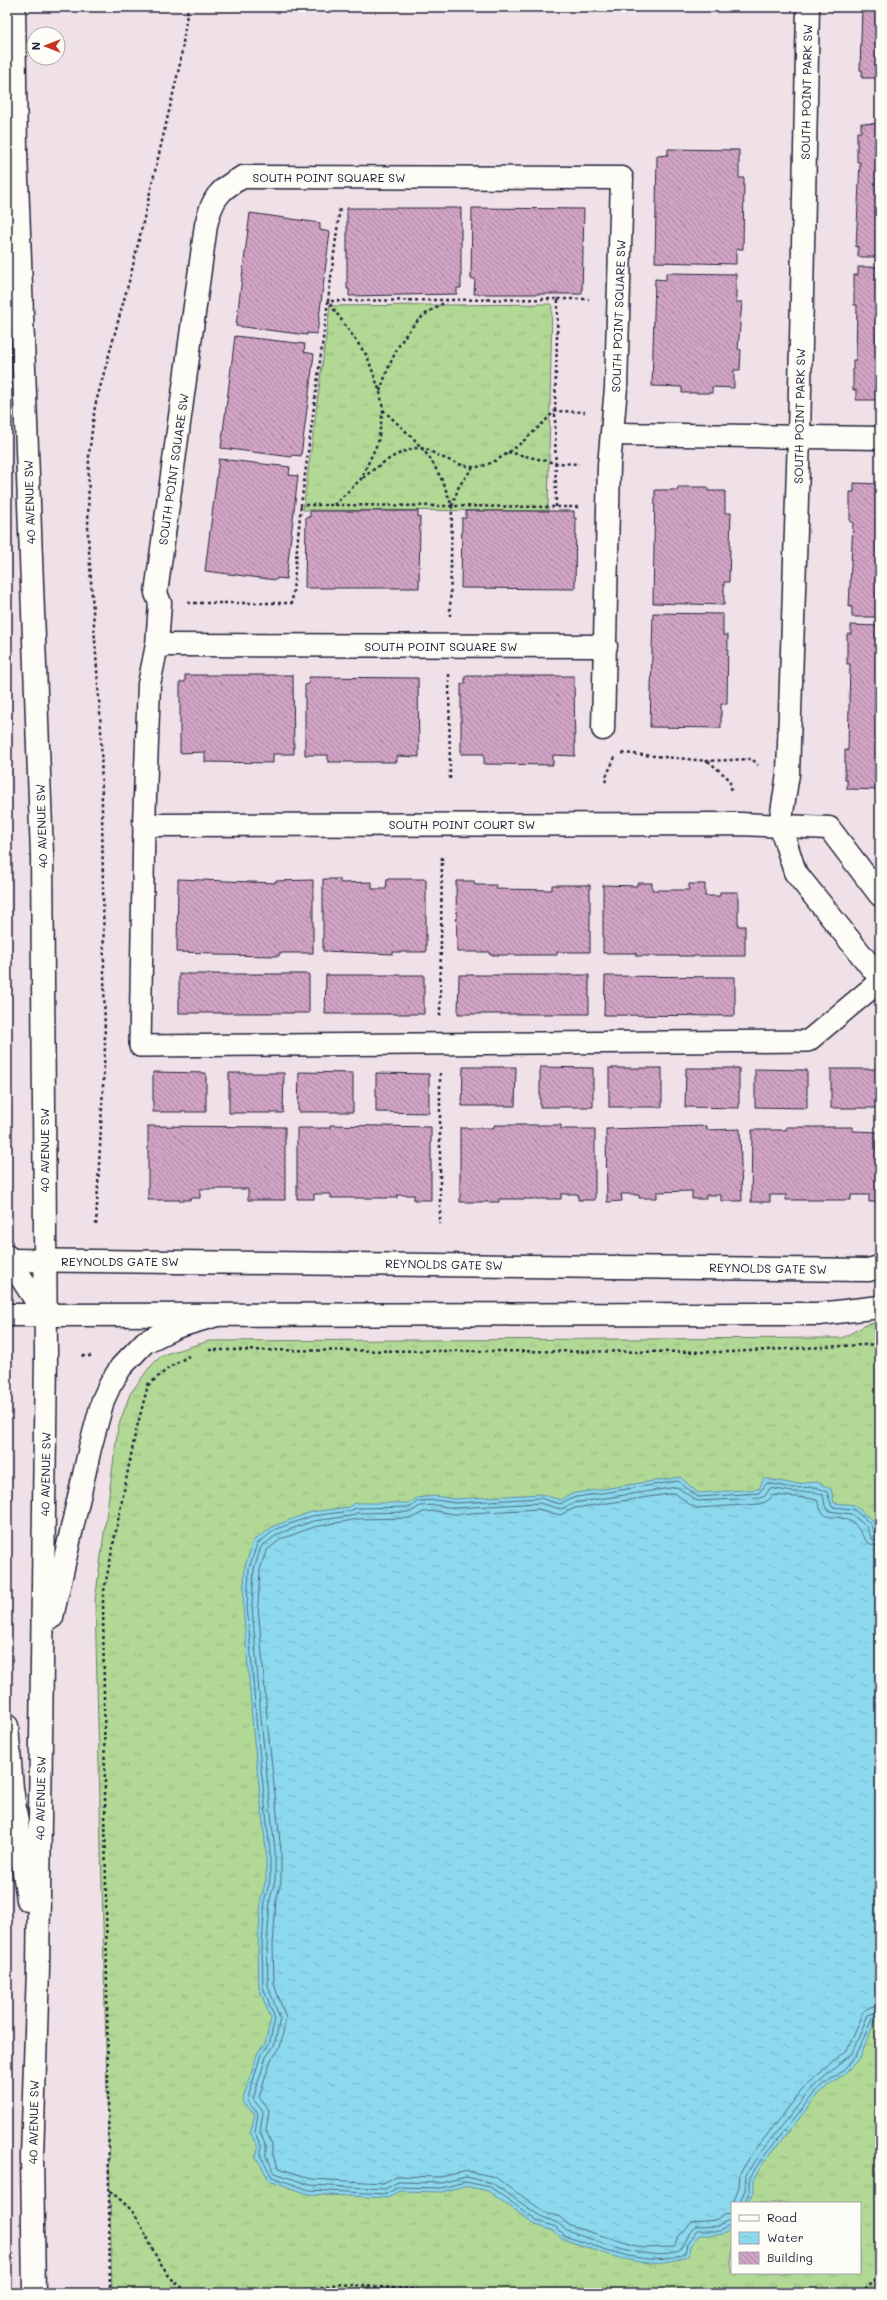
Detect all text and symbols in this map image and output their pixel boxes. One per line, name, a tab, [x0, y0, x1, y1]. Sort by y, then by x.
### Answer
street label: SOUTH POINT PARK SW	[797, 24, 815, 160]
north arrow	[26, 26, 66, 66]
text: N	[28, 42, 43, 50]
street label: SOUTH POINT SQUARE SW	[253, 169, 405, 185]
street label: SOUTH POINT SQUARE SW	[607, 239, 629, 393]
street label: SOUTH POINT PARK SW	[790, 348, 808, 484]
street label: SOUTH POINT SQUARE SW	[154, 392, 192, 546]
street label: 40 AVENUE SW	[20, 460, 38, 544]
street label: SOUTH POINT SQUARE SW	[365, 638, 517, 654]
street label: 40 AVENUE SW	[32, 784, 50, 868]
street label: SOUTH POINT COURT SW	[389, 816, 535, 832]
street label: 40 AVENUE SW	[36, 1108, 52, 1192]
street label: REYNOLDS GATE SW	[61, 1253, 179, 1269]
street label: REYNOLDS GATE SW	[385, 1255, 503, 1273]
street label: REYNOLDS GATE SW	[709, 1259, 827, 1277]
street label: 40 AVENUE SW	[36, 1432, 54, 1516]
street label: 40 AVENUE SW	[31, 1756, 49, 1840]
street label: 40 AVENUE SW	[24, 2080, 42, 2164]
legend	[731, 2202, 861, 2274]
text: Road	[767, 2209, 797, 2225]
text: Water	[767, 2229, 804, 2245]
text: Building	[767, 2249, 813, 2265]

